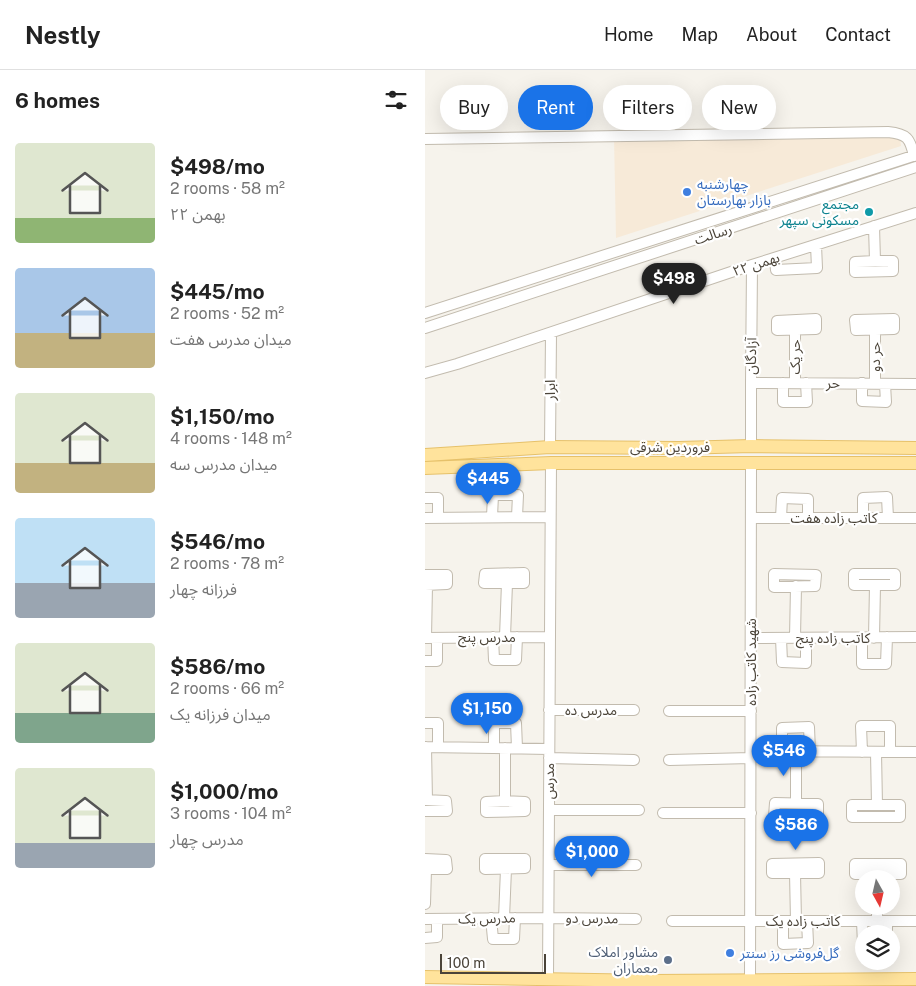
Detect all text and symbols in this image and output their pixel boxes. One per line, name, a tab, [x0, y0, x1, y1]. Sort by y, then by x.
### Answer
text: Nestly	[25, 21, 101, 49]
text: Home	[604, 24, 654, 45]
text: Map	[682, 24, 718, 45]
text: About	[746, 24, 797, 45]
text: Contact	[825, 24, 891, 45]
chip: Buy	[440, 85, 508, 130]
chip: Rent	[518, 85, 593, 130]
chip: Filters	[603, 85, 692, 130]
chip: New	[702, 85, 776, 130]
icon: filters	[382, 86, 410, 114]
text: 6 homes	[15, 88, 100, 113]
text: $498/mo	[170, 154, 265, 179]
icon: home	[55, 163, 115, 223]
place label: چهارشنبه بازار بهارستان	[697, 176, 771, 209]
text: 2 rooms · 58 m²	[170, 179, 285, 198]
marker: چهارشنبه بازار بهارستان	[681, 186, 693, 198]
place label: مجتمع مسکونی سپهر	[779, 196, 859, 230]
text: ۲۲ بهمن	[170, 205, 226, 224]
marker: مجتمع مسکونی سپهر	[863, 206, 875, 218]
street label: رسالت	[692, 220, 734, 249]
street label: ۲۲ بهمن	[730, 249, 782, 280]
pin: $498	[644, 262, 704, 305]
text: $498	[653, 269, 695, 288]
text: $445/mo	[170, 279, 265, 304]
icon: home	[55, 288, 115, 348]
text: 2 rooms · 52 m²	[170, 304, 284, 323]
text: میدان مدرس هفت	[170, 330, 292, 349]
street label: آزادگان	[743, 336, 760, 375]
street label: حر یک	[787, 339, 804, 375]
street label: حر دو	[867, 342, 884, 372]
street label: حر	[825, 375, 840, 392]
street label: ابرار	[542, 380, 559, 401]
text: $1,150/mo	[170, 404, 275, 429]
icon: home	[55, 413, 115, 473]
text: 4 rooms · 148 m²	[170, 429, 292, 448]
street label: فروردین شرقی	[630, 439, 710, 456]
text: میدان مدرس سه	[170, 455, 277, 474]
pin: $445	[458, 462, 518, 505]
text: $445	[467, 469, 509, 488]
street label: کاتب زاده هفت	[791, 510, 878, 527]
text: $546/mo	[170, 529, 265, 554]
icon: home	[55, 538, 115, 598]
text: 2 rooms · 78 m²	[170, 554, 284, 573]
text: فرزانه چهار	[170, 580, 237, 599]
street label: شهید کاتب زاده	[743, 618, 760, 706]
street label: مدرس پنج	[458, 629, 516, 648]
street label: کاتب زاده پنج	[796, 630, 871, 649]
text: $586/mo	[170, 654, 265, 679]
icon: home	[55, 663, 115, 723]
text: 2 rooms · 66 m²	[170, 679, 284, 698]
pin: $1,150	[446, 692, 528, 735]
text: $1,150	[462, 699, 512, 718]
street label: مدرس ده	[565, 702, 617, 719]
text: میدان فرزانه یک	[170, 705, 271, 724]
pin: $546	[754, 734, 814, 777]
text: $546	[763, 741, 805, 760]
street label: مدرس	[541, 763, 558, 799]
text: $1,000/mo	[170, 779, 278, 804]
icon: home	[55, 788, 115, 848]
text: 3 rooms · 104 m²	[170, 804, 291, 823]
pin: $586	[766, 808, 826, 851]
text: $586	[775, 815, 817, 834]
text: مدرس چهار	[170, 830, 244, 849]
pin: $1,000	[551, 836, 633, 878]
text: $1,000	[565, 842, 619, 861]
north arrow	[855, 870, 900, 915]
map controls	[855, 870, 900, 970]
street label: مدرس یک	[458, 909, 516, 928]
street label: مدرس دو	[565, 910, 619, 927]
street label: کاتب زاده یک	[766, 913, 840, 930]
button: layers	[855, 925, 900, 970]
place label: مشاور املاک معماران	[589, 944, 658, 977]
place label: گل‌فروشی رز سنتر	[739, 945, 839, 962]
marker: گل‌فروشی رز سنتر	[724, 947, 736, 959]
scale bar	[440, 951, 546, 974]
marker: مشاور املاک معماران	[662, 954, 674, 966]
text: 100 m	[447, 955, 485, 971]

